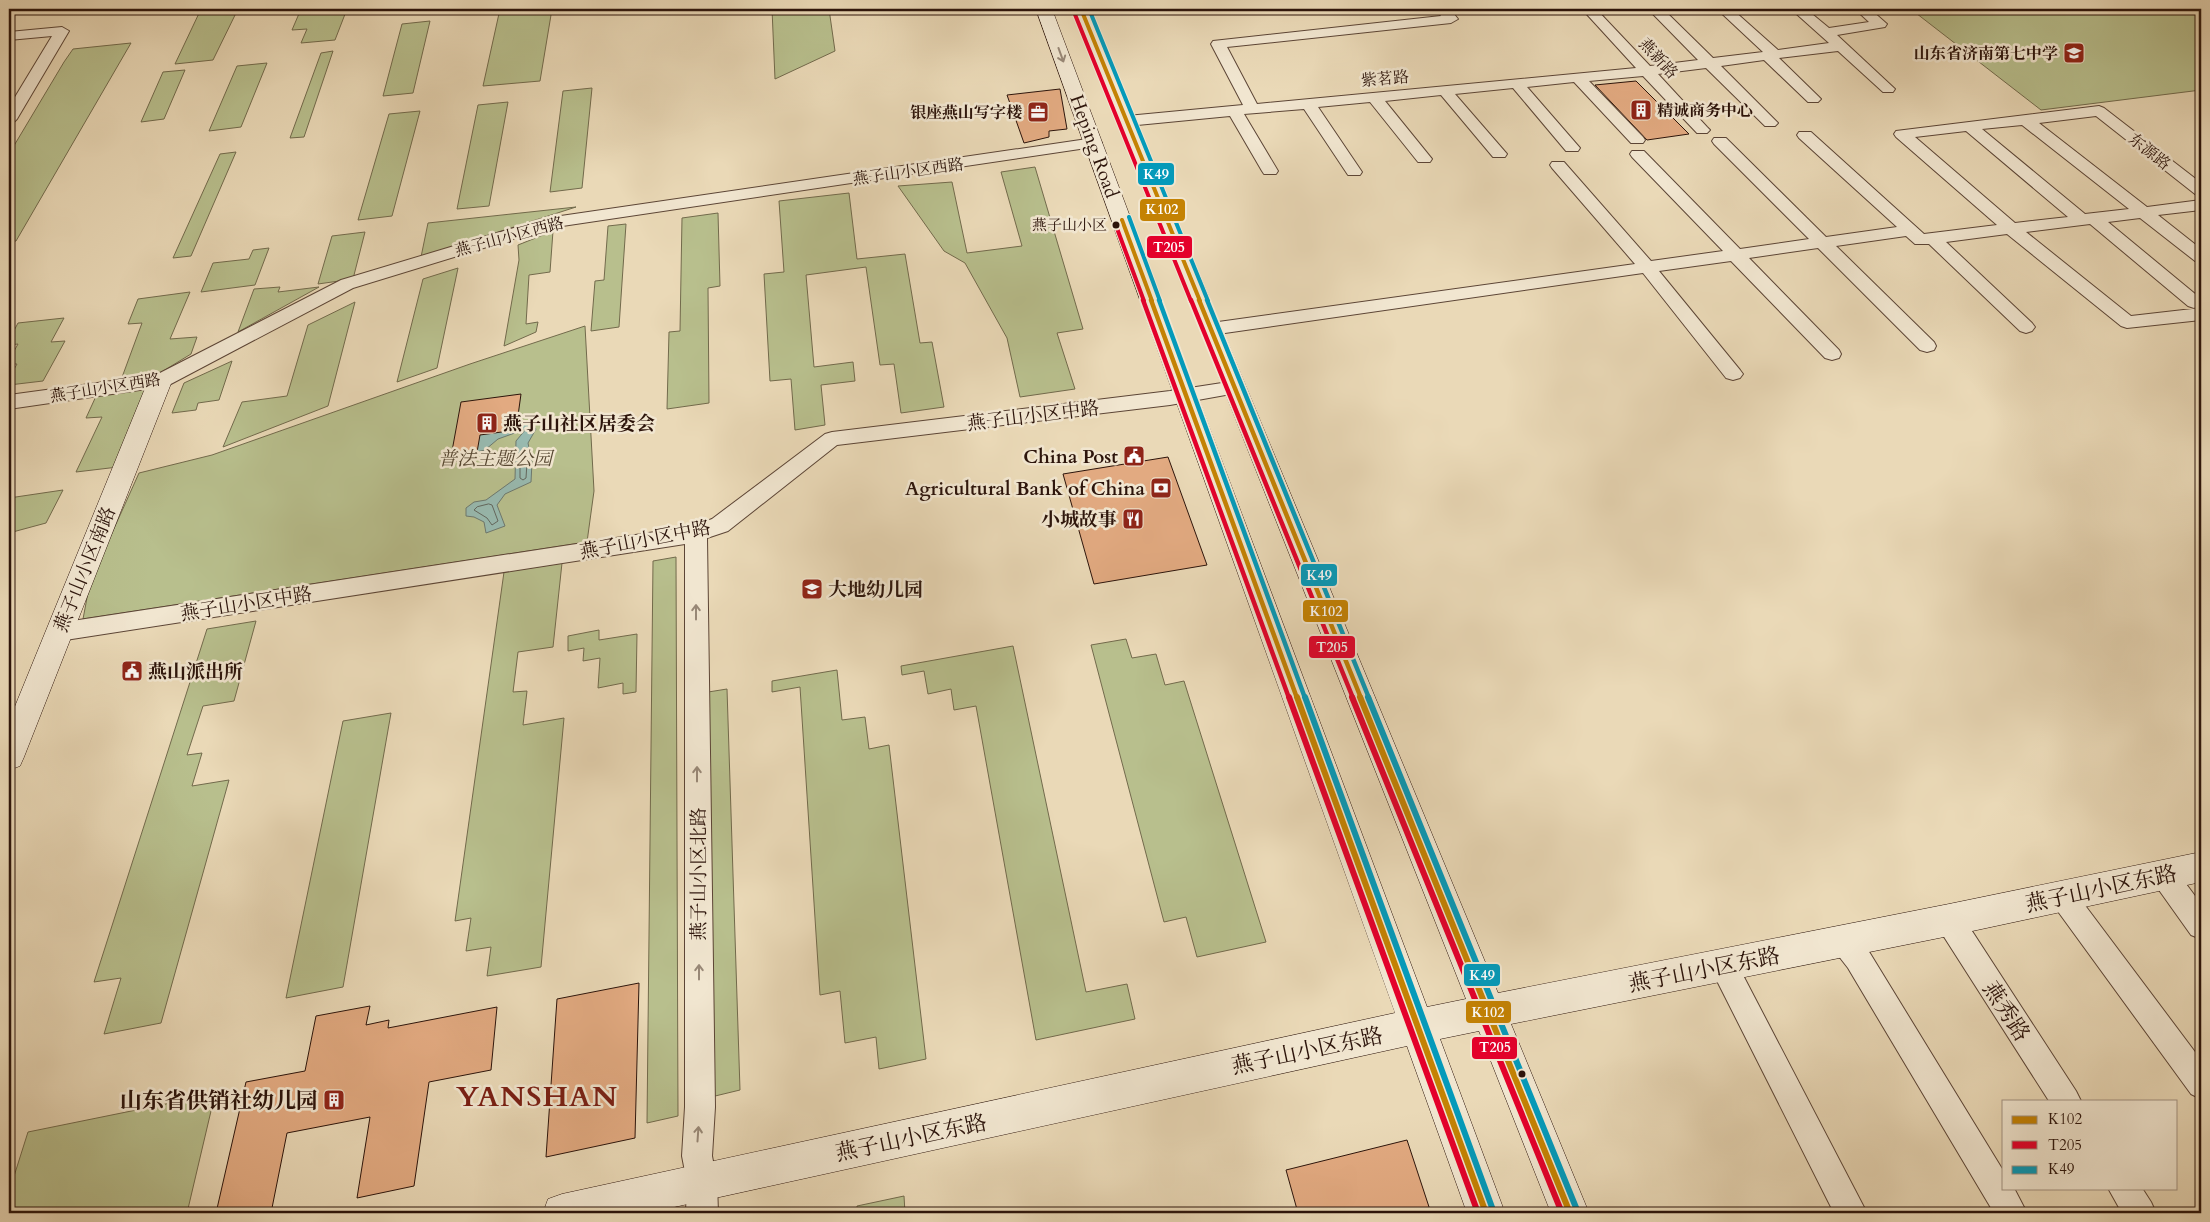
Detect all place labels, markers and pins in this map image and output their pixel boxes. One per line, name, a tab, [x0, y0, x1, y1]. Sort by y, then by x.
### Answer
school or university icon: 山东省济南第七中学	[2062, 41, 2086, 65]
place label: 山东省济南第七中学	[1914, 43, 2058, 65]
building icon: 精诚商务中心	[1629, 98, 1653, 122]
office icon: 银座燕山写字楼	[1026, 100, 1050, 124]
place label: 精诚商务中心	[1657, 100, 1753, 122]
place label: 银座燕山写字楼	[910, 102, 1022, 124]
place label: 燕子山小区	[1032, 215, 1107, 235]
marker: 燕子山小区	[1111, 220, 1121, 230]
building icon: 燕子山社区居委会	[475, 411, 499, 435]
place label: 燕子山社区居委会	[503, 411, 655, 437]
place label: China Post	[1023, 444, 1118, 470]
public building icon: China Post	[1122, 444, 1146, 468]
place label: Agricultural Bank of China	[905, 476, 1146, 502]
bank icon: Agricultural Bank of China	[1149, 476, 1173, 500]
place label: 小城故事	[1041, 507, 1117, 533]
restaurant icon: 小城故事	[1121, 507, 1145, 531]
school or university icon: 大地幼儿园	[800, 577, 824, 601]
place label: 大地幼儿园	[828, 577, 923, 603]
public building icon: 燕山派出所	[120, 659, 144, 683]
place label: 燕山派出所	[148, 659, 243, 685]
unlabelled marker	[1517, 1069, 1527, 1079]
place label: 山东省供销社幼儿园	[120, 1086, 318, 1116]
building icon: 山东省供销社幼儿园	[322, 1088, 346, 1112]

